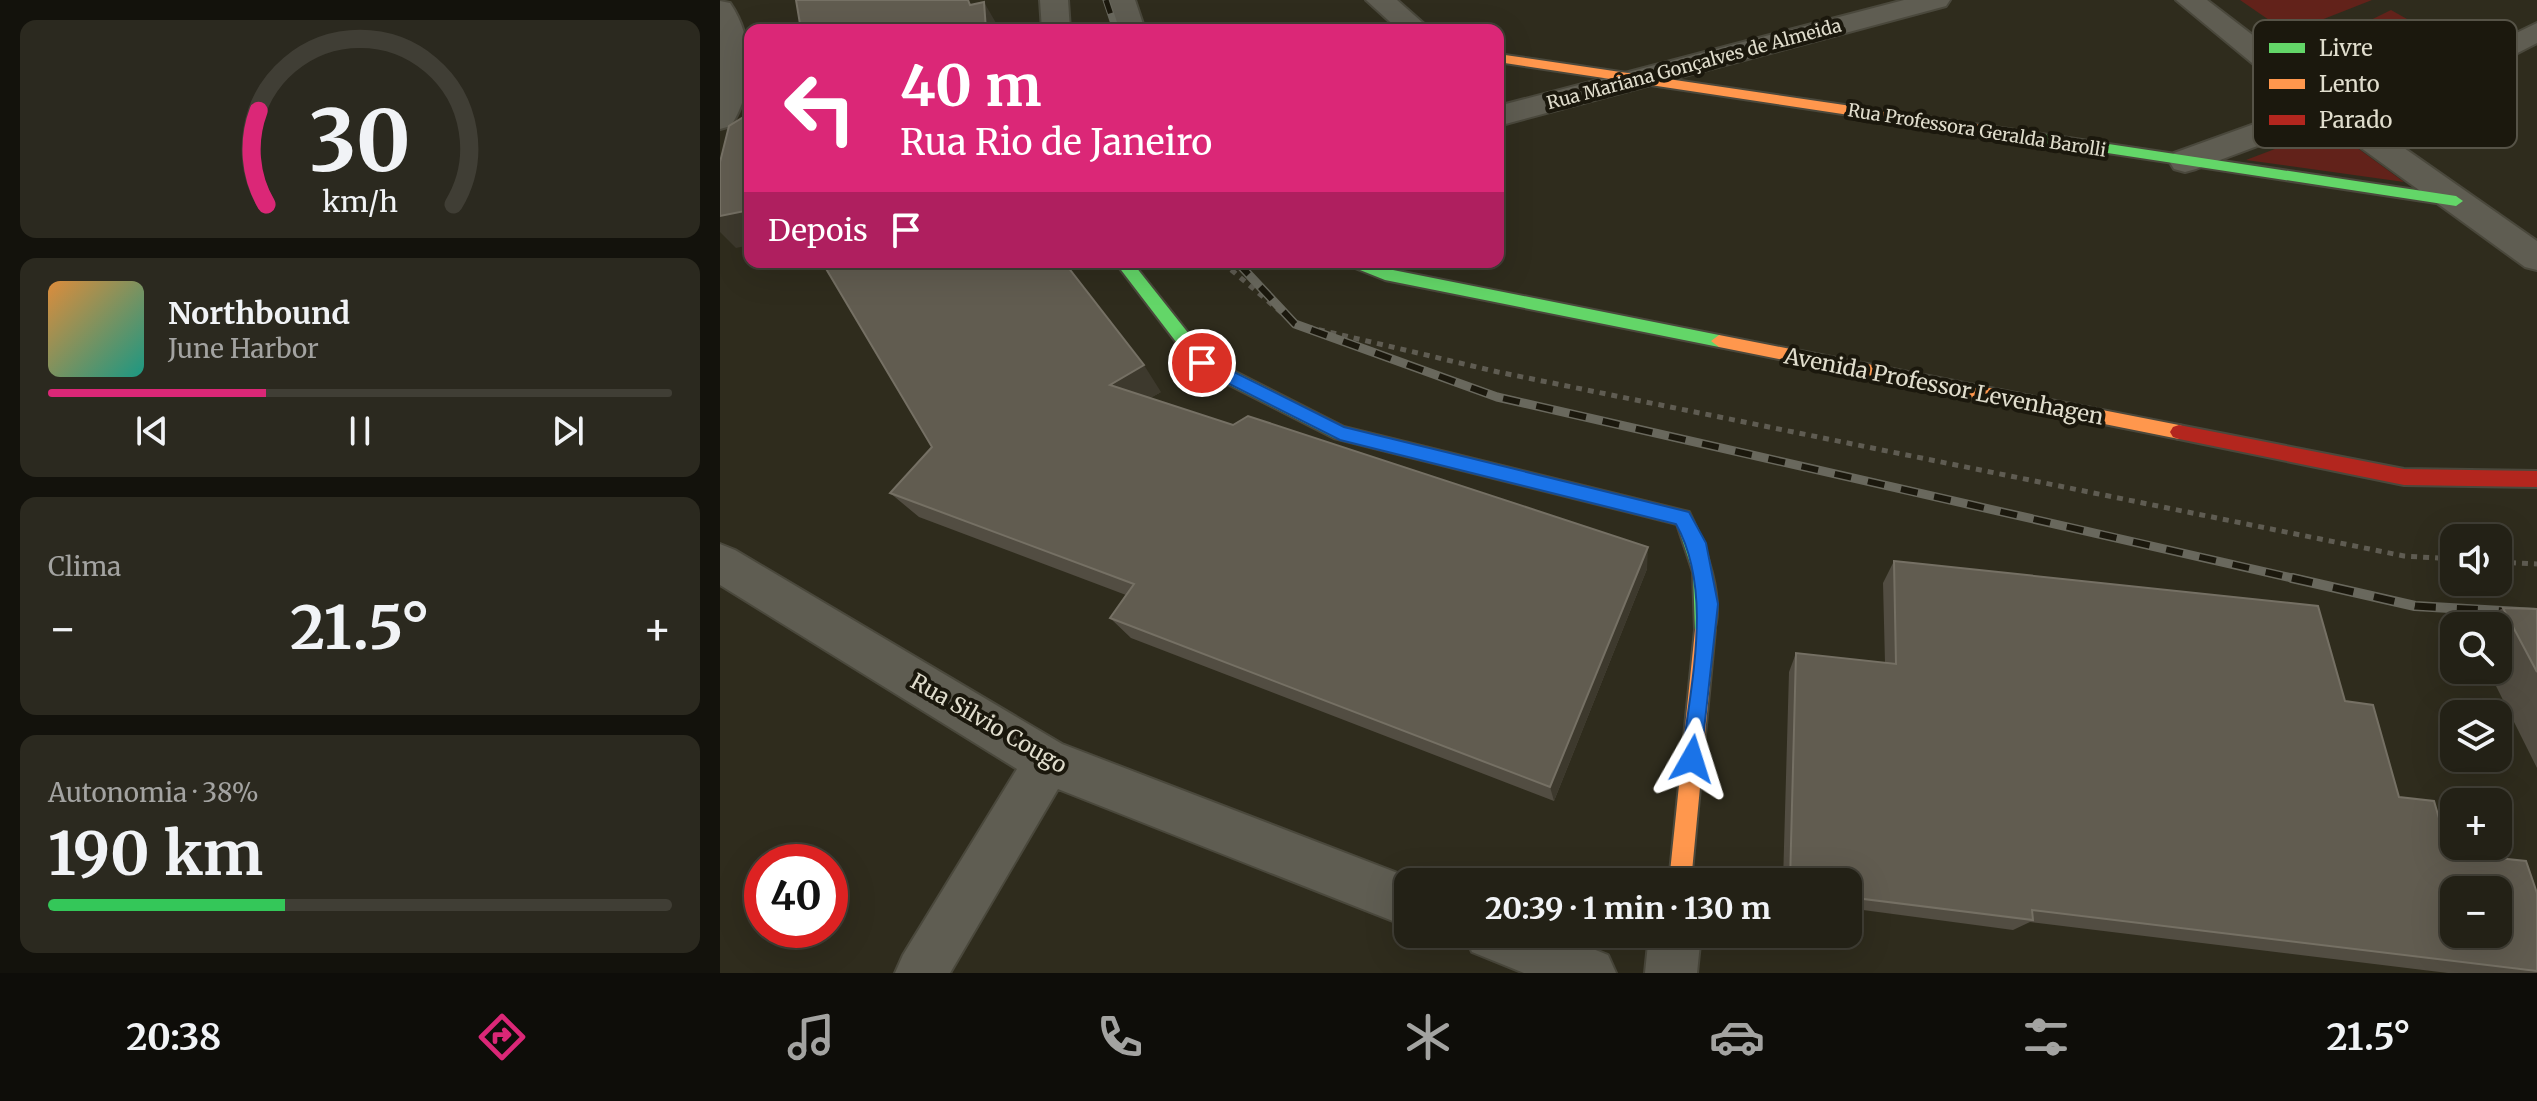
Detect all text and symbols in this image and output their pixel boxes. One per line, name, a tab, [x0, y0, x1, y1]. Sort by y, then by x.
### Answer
street label: Rua Mariana Gonçalves de Almeida	[1544, 13, 1844, 114]
legend	[2253, 20, 2517, 148]
text: Livre	[2319, 34, 2373, 62]
text: 40 m	[900, 51, 1042, 121]
icon: left	[768, 56, 872, 160]
text: Lento	[2319, 70, 2380, 98]
text: 30	[309, 89, 411, 194]
street label: Rua Professora Geralda Barolli	[1846, 98, 2108, 162]
text: Parado	[2319, 106, 2393, 134]
text: Rua Rio de Janeiro	[900, 120, 1212, 165]
text: km/h	[322, 184, 398, 220]
icon: arrive	[884, 208, 928, 252]
text: Depois	[768, 211, 868, 249]
text: Northbound	[168, 294, 350, 332]
pin	[1168, 329, 1236, 397]
text: June Harbor	[168, 332, 319, 365]
icon: arrive	[1180, 341, 1224, 385]
street label: Avenida Professor Levenhagen	[1781, 341, 2106, 431]
icon: previous	[130, 409, 174, 453]
icon: pause	[338, 409, 382, 453]
icon: next	[546, 409, 590, 453]
map controls	[2440, 524, 2512, 948]
button: sound	[2440, 524, 2512, 596]
text: Clima	[48, 550, 121, 583]
text: 21.5°	[290, 590, 430, 665]
text: −	[48, 601, 77, 656]
text: +	[643, 601, 672, 656]
button: search	[2440, 612, 2512, 684]
street label: Rua Silvio Cougo	[906, 667, 1072, 779]
button: layers	[2440, 700, 2512, 772]
position arrow	[1650, 717, 1734, 801]
text: Autonomia · 38%	[48, 776, 259, 809]
button: +	[2440, 788, 2512, 860]
text: 190 km	[48, 816, 263, 891]
speed limit sign: 40	[744, 844, 848, 948]
button: −	[2440, 876, 2512, 948]
text: 20:39 · 1 min · 130 m	[1485, 889, 1771, 927]
icon: directions	[474, 1009, 530, 1065]
icon: music	[783, 1009, 839, 1065]
icon: phone	[1092, 1009, 1148, 1065]
icon: climate	[1400, 1009, 1456, 1065]
icon: car	[1709, 1009, 1765, 1065]
icon: filters	[2018, 1009, 2074, 1065]
text: 20:38	[126, 1015, 221, 1060]
text: 21.5°	[2327, 1015, 2411, 1060]

